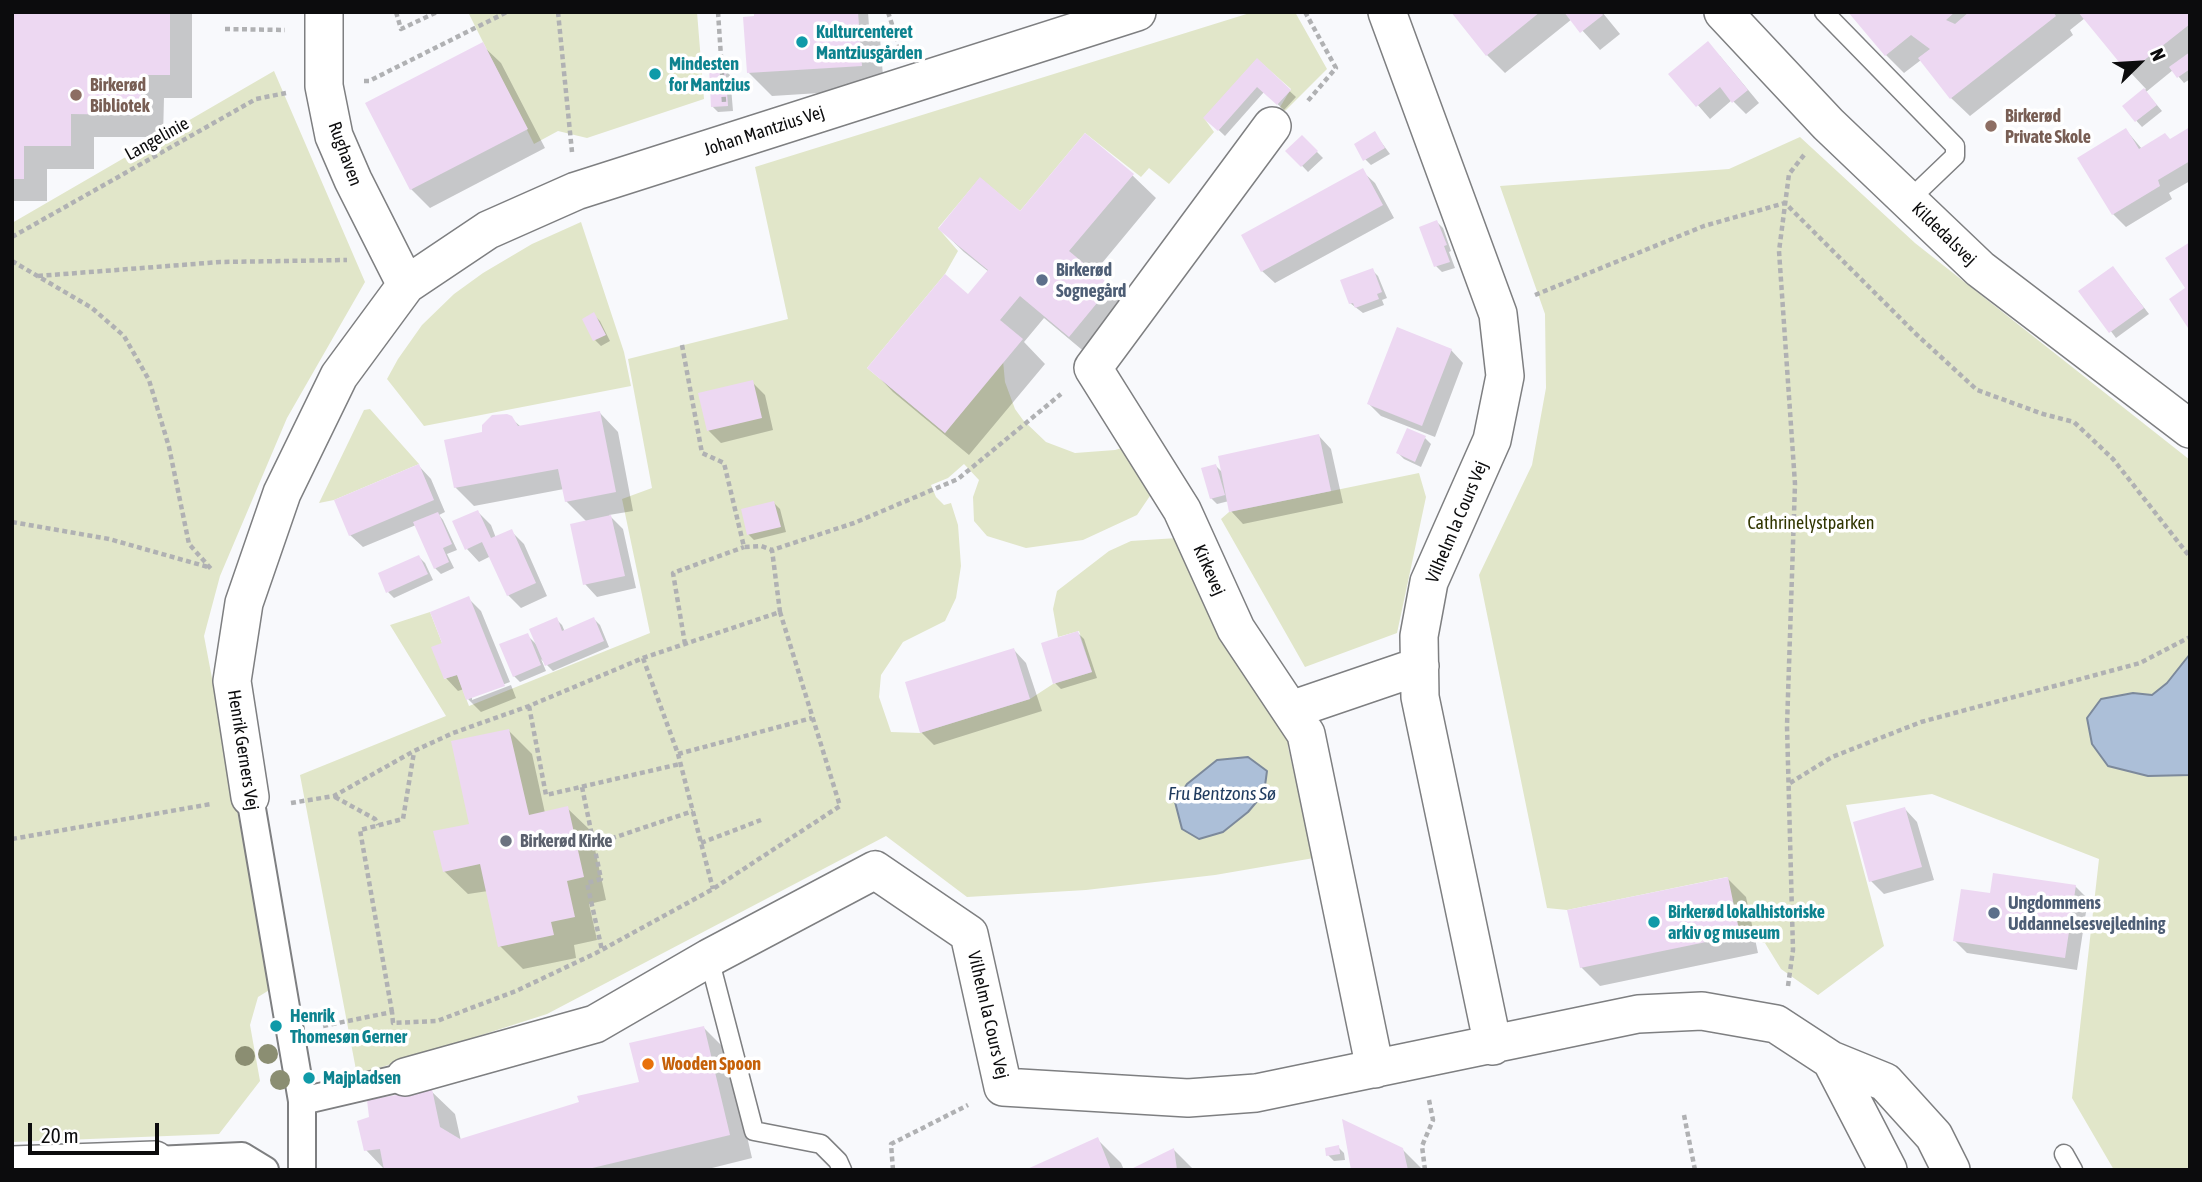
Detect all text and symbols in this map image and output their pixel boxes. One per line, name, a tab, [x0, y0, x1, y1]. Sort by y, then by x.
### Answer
place label: Kulturcenteret Mantziusgården	[816, 21, 923, 64]
north arrow	[2104, 28, 2174, 98]
marker: Kulturcenteret Mantziusgården	[794, 34, 810, 50]
text: N	[2146, 45, 2171, 64]
place label: Mindesten for Mantzius	[669, 53, 750, 96]
marker: Mindesten for Mantzius	[647, 66, 663, 82]
place label: Birkerød Bibliotek	[90, 74, 150, 116]
marker: Birkerød Bibliotek	[68, 87, 84, 103]
street label: Johan Mantzius Vej	[701, 101, 827, 161]
place label: Birkerød Private Skole	[2005, 105, 2091, 148]
street label: Langelinie	[121, 113, 193, 165]
marker: Birkerød Private Skole	[1983, 118, 1999, 134]
street label: Rughaven	[323, 119, 367, 189]
street label: Kildedalsvej	[1907, 198, 1981, 270]
place label: Birkerød Sognegård	[1056, 259, 1126, 302]
marker: Birkerød Sognegård	[1034, 272, 1050, 288]
street label: Vilhelm la Cours Vej	[1422, 458, 1492, 586]
park label: Cathrinelystparken	[1748, 512, 1874, 534]
street label: Kirkevej	[1188, 541, 1230, 599]
street label: Henrik Gerners Vej	[223, 688, 263, 812]
water label: Fru Bentzons Sø	[1168, 783, 1276, 805]
place label: Birkerød Kirke	[520, 830, 612, 852]
marker: Birkerød Kirke	[498, 833, 514, 849]
place label: Ungdommens Uddannelsesvejledning	[2008, 892, 2165, 934]
place label: Birkerød lokalhistoriske arkiv og museum	[1668, 901, 1825, 944]
marker: Ungdommens Uddannelsesvejledning	[1986, 905, 2002, 921]
marker: Birkerød lokalhistoriske arkiv og museum	[1646, 914, 1662, 930]
street label: Vilhelm la Cours Vej	[963, 949, 1013, 1081]
place label: Henrik Thomesøn Gerner	[290, 1005, 407, 1048]
marker: Henrik Thomesøn Gerner	[268, 1018, 284, 1034]
place label: Wooden Spoon	[662, 1053, 761, 1075]
marker: Wooden Spoon	[640, 1056, 656, 1072]
place label: Majpladsen	[323, 1067, 401, 1089]
marker: Majpladsen	[301, 1070, 317, 1086]
scale bar	[32, 1108, 163, 1152]
text: 20 m	[41, 1123, 79, 1147]

